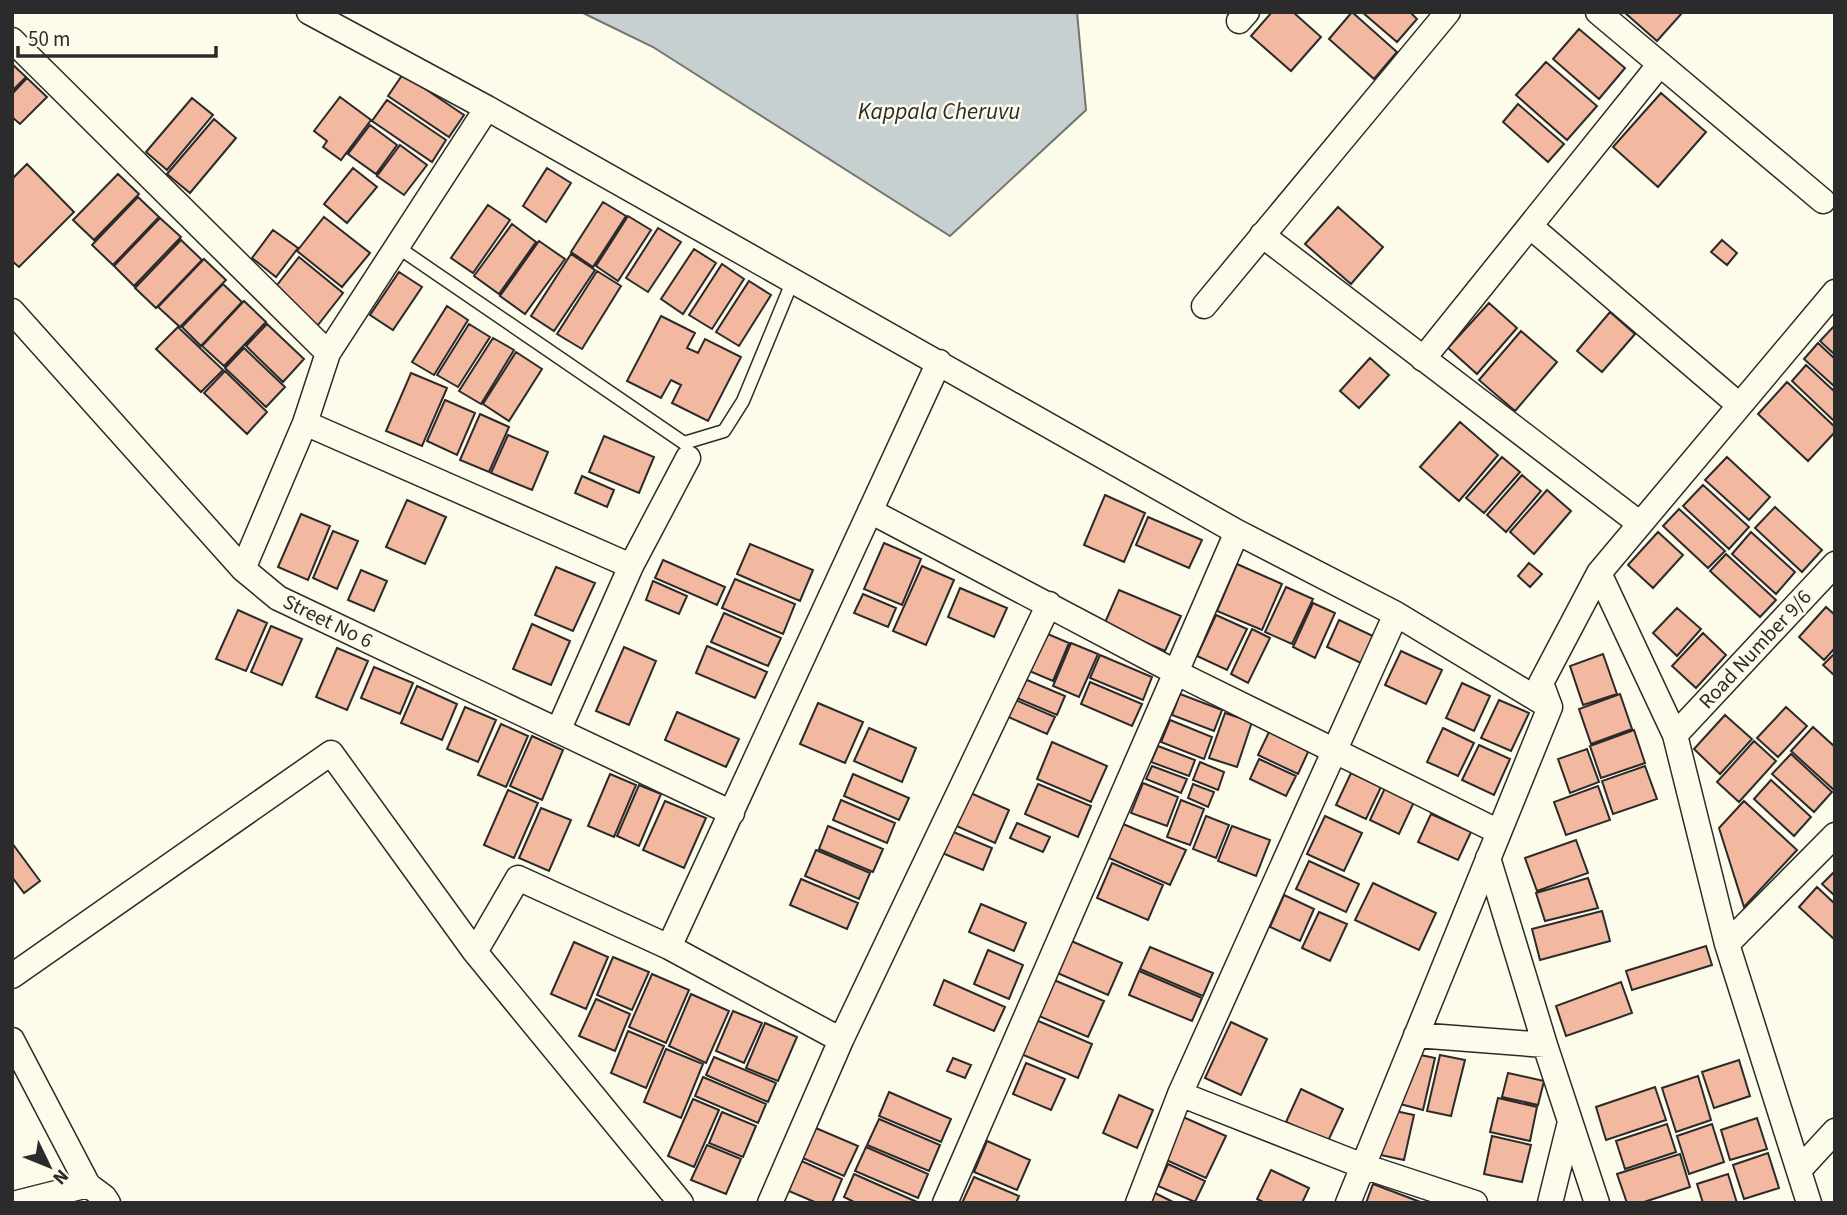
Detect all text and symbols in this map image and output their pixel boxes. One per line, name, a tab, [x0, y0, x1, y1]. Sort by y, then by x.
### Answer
scale bar	[18, 14, 215, 58]
text: 50 m	[28, 24, 70, 54]
water label: Kappala Cheruvu	[858, 95, 1020, 128]
street label: Road Number 9/6	[1692, 583, 1818, 715]
street label: Street No 6	[278, 586, 378, 656]
north arrow	[14, 1131, 84, 1201]
text: N	[46, 1163, 75, 1190]

